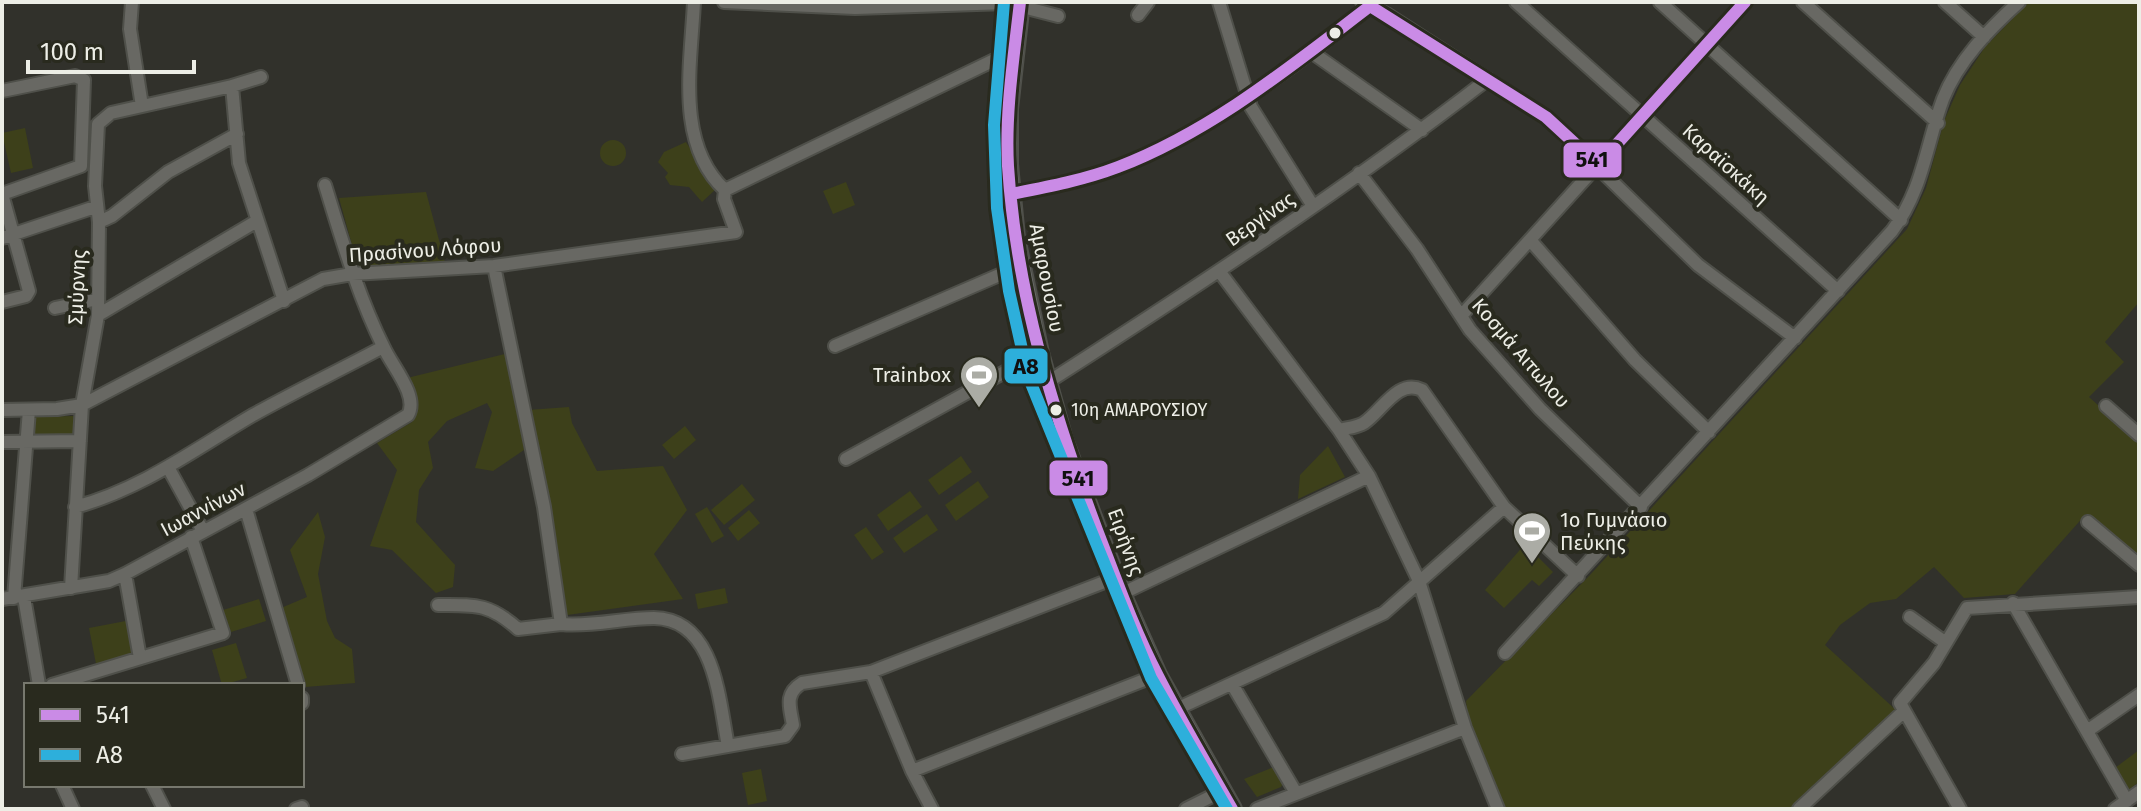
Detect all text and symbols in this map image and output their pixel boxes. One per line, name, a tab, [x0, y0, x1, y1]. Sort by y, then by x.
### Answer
scale bar	[28, 24, 194, 74]
unlabelled marker	[1327, 25, 1343, 41]
text: 100 m	[40, 38, 104, 66]
street label: Καραϊσκάκη	[1678, 119, 1774, 209]
line badge: 541	[1562, 141, 1623, 179]
text: 541	[1576, 146, 1608, 173]
street label: Βεργίνας	[1221, 187, 1299, 251]
street label: Αμαρουσίου	[1025, 222, 1069, 334]
street label: Πρασίνου Λόφου	[348, 233, 502, 267]
street label: Σμύρνης	[63, 249, 91, 325]
street label: Κοσμά Αιτωλου	[1467, 293, 1575, 413]
line badge: A8	[1003, 347, 1049, 385]
text: A8	[1012, 353, 1039, 380]
sports icon: Trainbox	[958, 354, 1000, 409]
place label: Trainbox	[873, 363, 951, 387]
place label: 10η ΑΜΑΡΟΥΣΙΟΥ	[1071, 399, 1207, 421]
marker: 10η ΑΜΑΡΟΥΣΙΟΥ	[1048, 402, 1064, 418]
line badge: 541	[1048, 459, 1109, 497]
text: 541	[1062, 465, 1094, 492]
street label: Ιωαννίνων	[156, 476, 250, 541]
street label: Ειρήνης	[1103, 505, 1149, 579]
place label: 1ο Γυμνάσιο Πεύκης	[1560, 508, 1667, 555]
sports icon: 1ο Γυμνάσιο Πεύκης	[1511, 510, 1553, 565]
legend	[24, 683, 304, 787]
text: 541	[96, 701, 130, 729]
text: A8	[96, 741, 123, 769]

